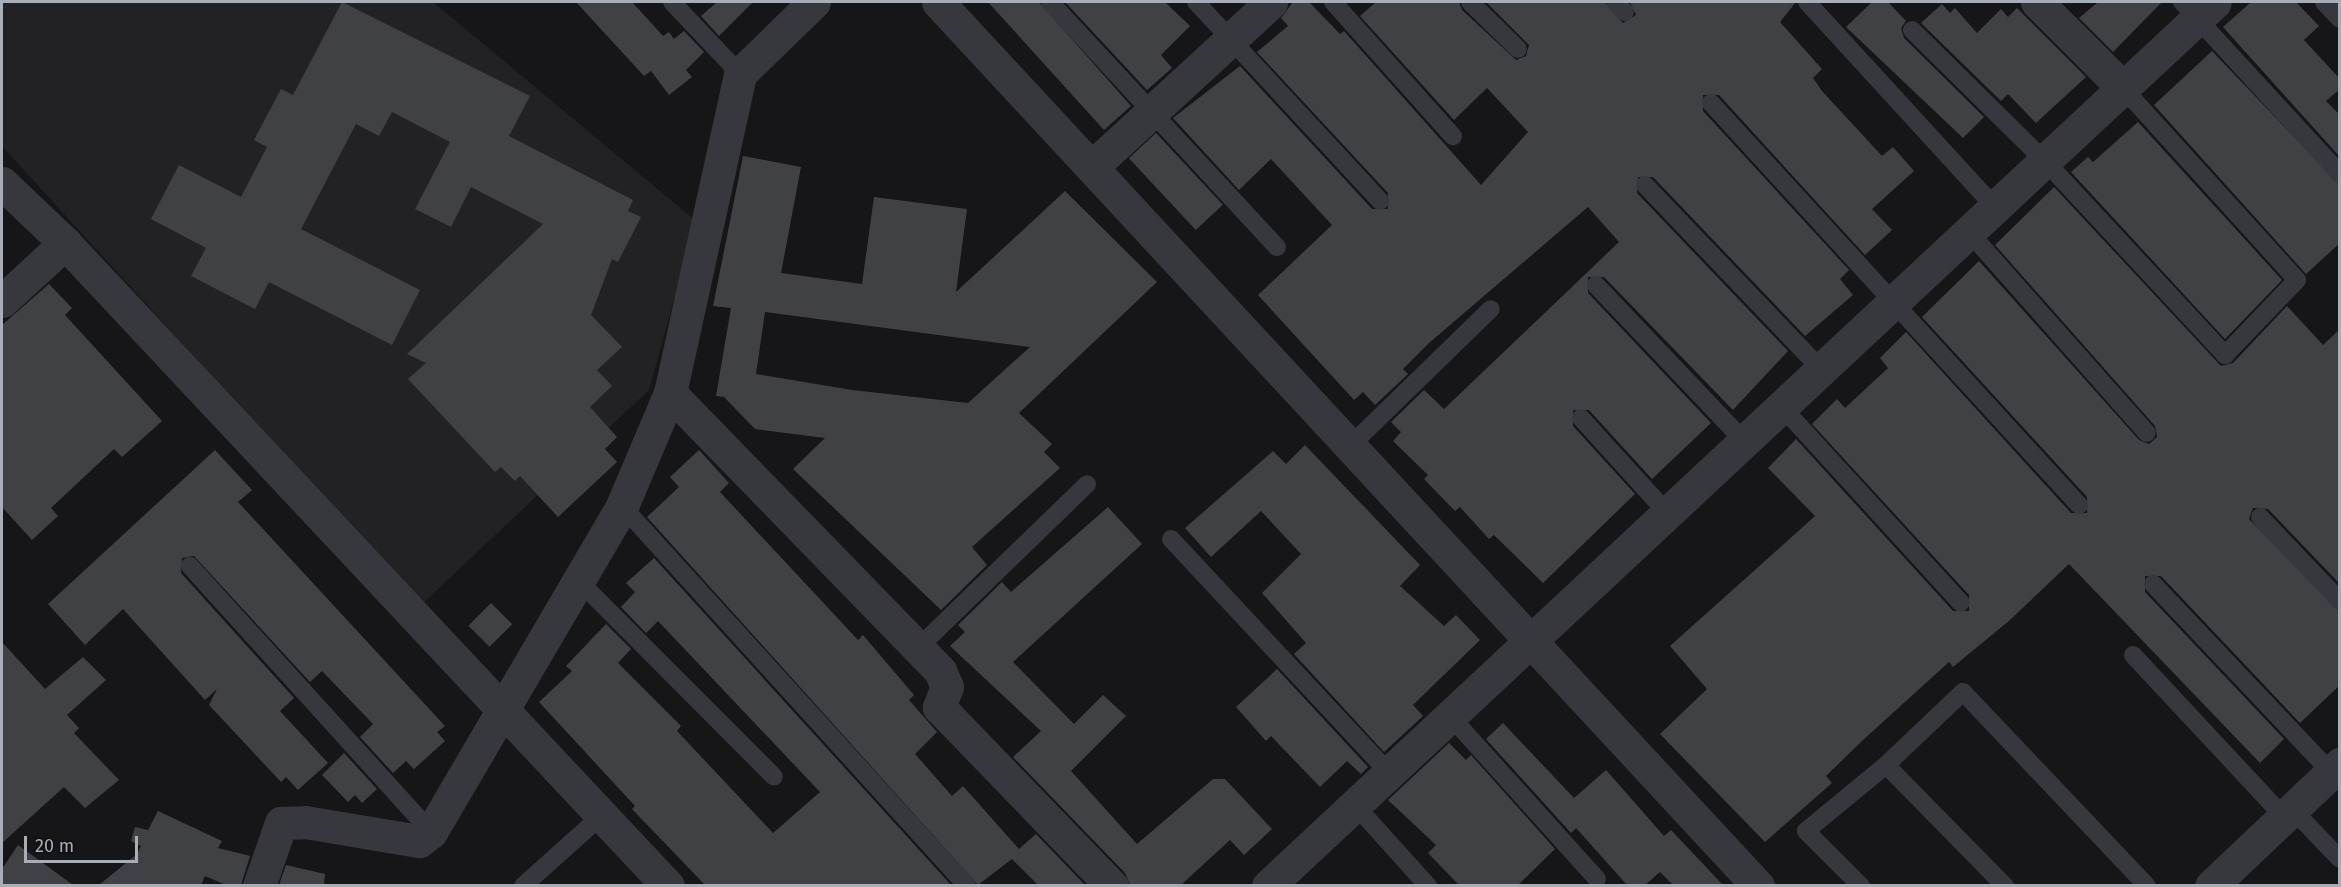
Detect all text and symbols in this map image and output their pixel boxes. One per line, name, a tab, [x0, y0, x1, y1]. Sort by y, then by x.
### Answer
scale bar	[27, 824, 141, 862]
text: 20 m	[35, 835, 74, 857]

